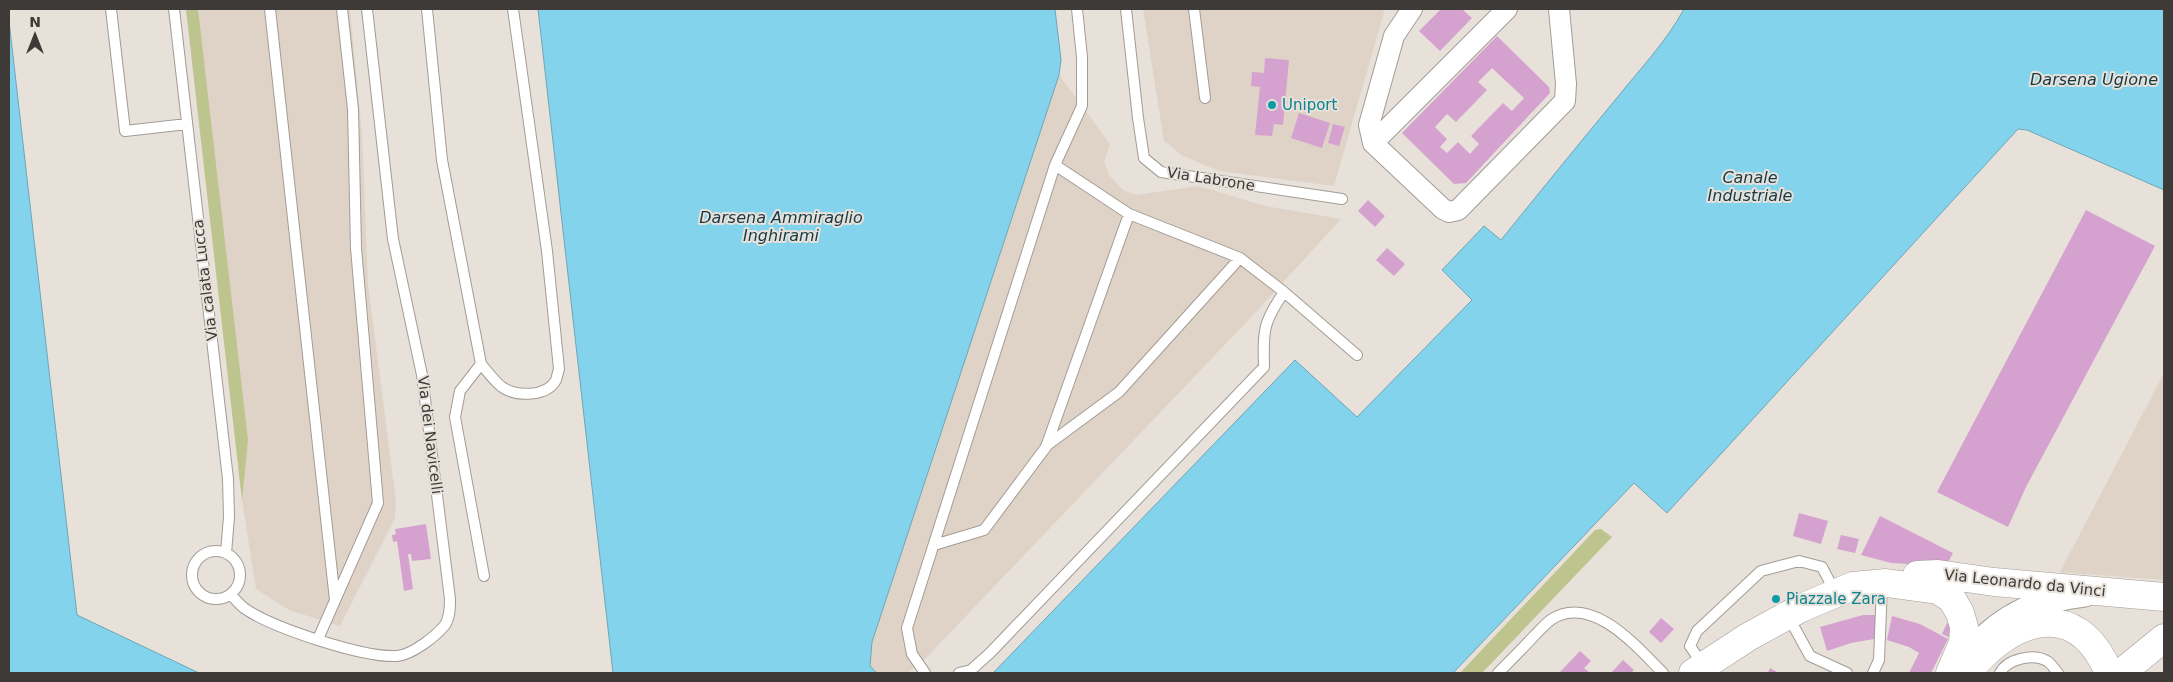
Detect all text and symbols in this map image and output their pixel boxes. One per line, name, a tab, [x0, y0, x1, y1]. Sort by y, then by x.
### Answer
north arrow	[10, 10, 60, 60]
text: N	[29, 14, 41, 30]
water label: Darsena Ugione	[2030, 70, 2158, 89]
place label: Uniport	[1282, 96, 1338, 114]
marker: Uniport	[1266, 99, 1278, 111]
street label: Via Labrone	[1166, 163, 1256, 195]
water label: Canale Industriale	[1708, 168, 1793, 205]
water label: Darsena Ammiraglio Inghirami	[699, 208, 863, 245]
street label: Via calata Lucca	[189, 218, 221, 342]
street label: Via dei Navicelli	[414, 375, 446, 495]
street label: Via Leonardo da Vinci	[1943, 566, 2107, 600]
place label: Piazzale Zara	[1786, 590, 1886, 608]
marker: Piazzale Zara	[1770, 593, 1782, 605]

